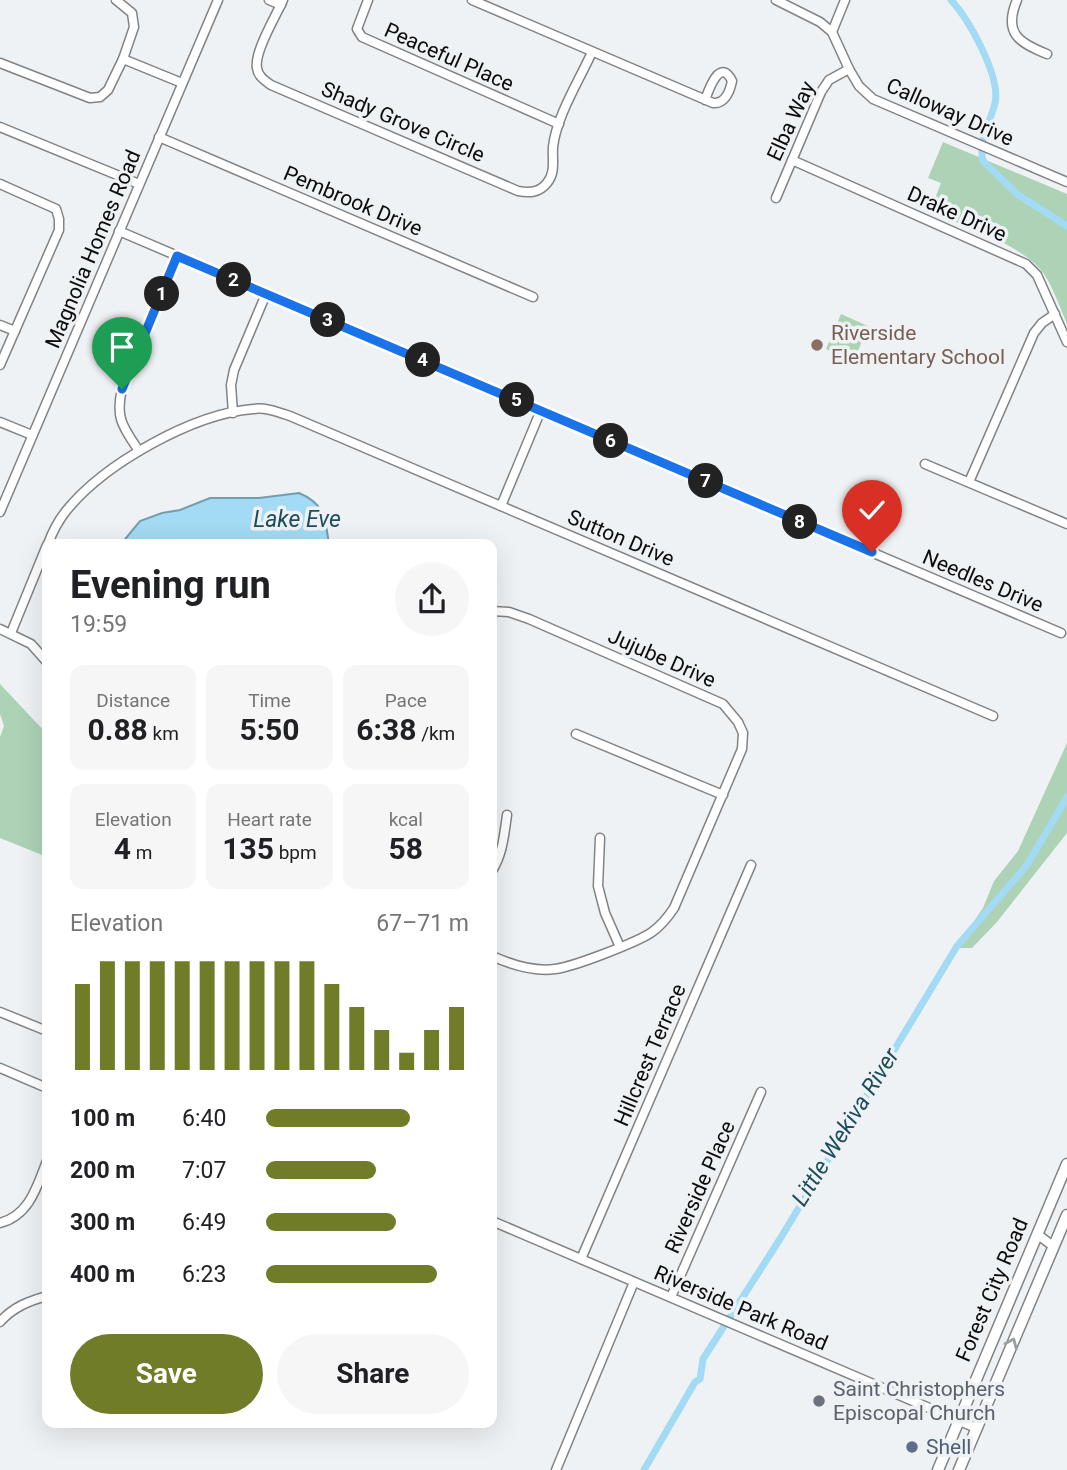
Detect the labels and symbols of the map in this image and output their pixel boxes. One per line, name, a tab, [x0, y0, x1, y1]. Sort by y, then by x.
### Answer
street label: Peaceful Place	[381, 18, 517, 96]
street label: Calloway Drive	[883, 73, 1017, 151]
street label: Shady Grove Circle	[318, 77, 488, 167]
street label: Elba Way	[762, 77, 820, 165]
street label: Magnolia Homes Road	[40, 146, 146, 352]
street label: Pembrook Drive	[280, 161, 426, 241]
street label: Drake Drive	[904, 182, 1010, 246]
pin: 2	[216, 262, 252, 298]
pin: 1	[144, 276, 180, 312]
pin: 3	[310, 302, 346, 338]
pin	[92, 317, 152, 389]
place label: Riverside Elementary School	[831, 321, 1005, 369]
marker: Riverside Elementary School	[809, 337, 825, 353]
pin: 4	[406, 342, 440, 378]
pin: 5	[500, 382, 534, 418]
pin: 6	[594, 424, 628, 458]
pin: 7	[688, 463, 724, 498]
pin	[842, 480, 902, 552]
pin: 8	[782, 504, 818, 540]
street label: Sutton Drive	[564, 505, 678, 571]
water label: Lake Eve	[253, 506, 341, 533]
street label: Needles Drive	[919, 545, 1047, 617]
street label: Jujube Drive	[605, 624, 719, 692]
street label: Hillcrest Terrace	[609, 980, 691, 1130]
water label: Little Wekiva River	[786, 1042, 905, 1211]
street label: Riverside Place	[660, 1117, 740, 1257]
street label: Forest City Road	[951, 1215, 1033, 1365]
street label: Riverside Park Road	[651, 1261, 831, 1355]
one-way arrow	[1004, 1338, 1018, 1350]
place label: Saint Christophers Episcopal Church	[833, 1377, 1005, 1425]
marker: Saint Christophers Episcopal Church	[811, 1393, 827, 1409]
place label: Shell	[926, 1435, 971, 1459]
marker: Shell	[904, 1439, 920, 1455]

